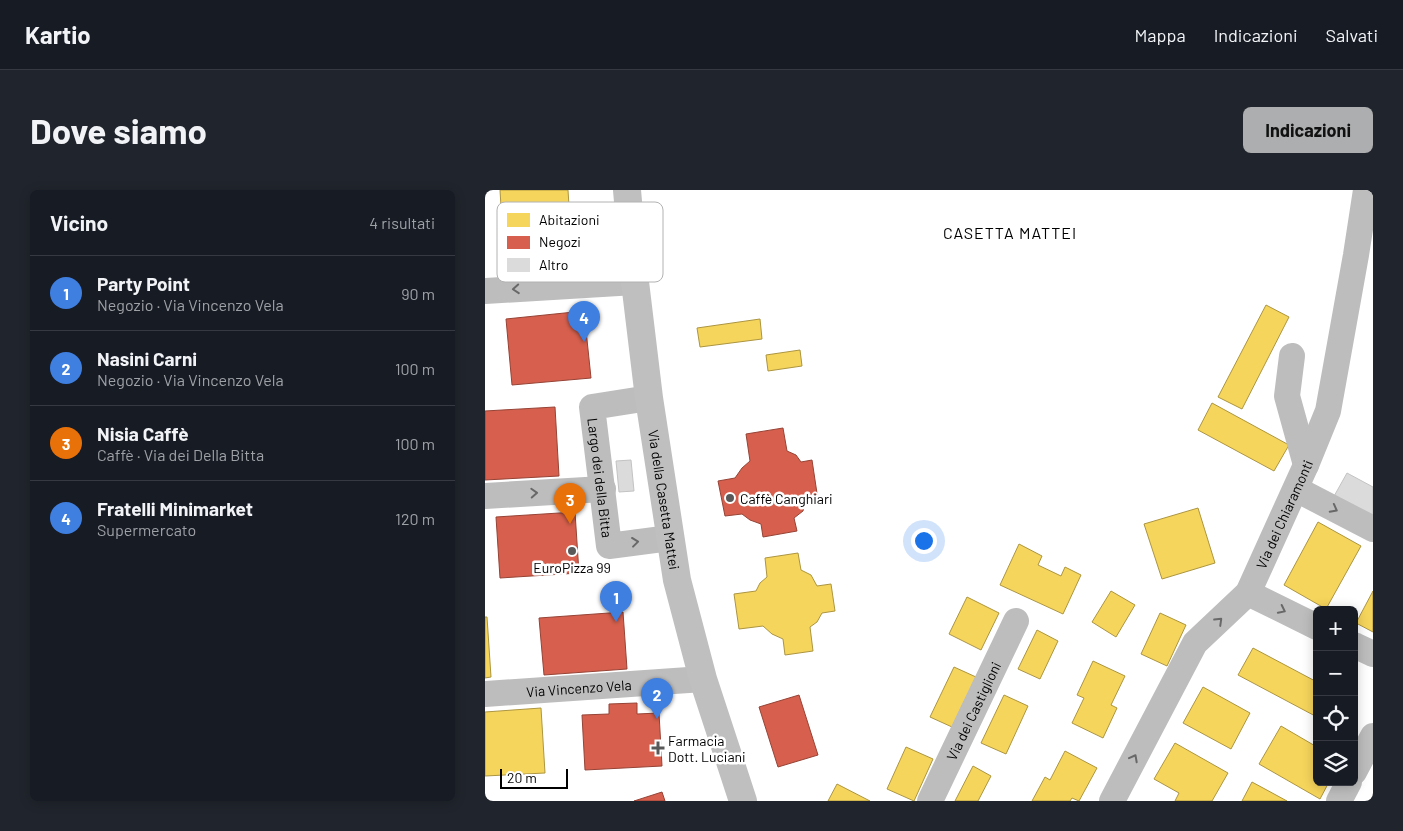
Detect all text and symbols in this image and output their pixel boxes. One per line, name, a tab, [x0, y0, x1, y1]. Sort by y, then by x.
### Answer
text: Kartio	[25, 20, 91, 49]
text: Mappa	[1135, 24, 1186, 46]
text: Indicazioni	[1214, 24, 1298, 46]
text: Salvati	[1326, 24, 1378, 46]
button: Indicazioni	[1243, 107, 1373, 153]
text: Dove siamo	[30, 109, 207, 151]
legend	[497, 202, 663, 282]
text: Vicino	[50, 210, 108, 235]
text: Abitazioni	[539, 211, 600, 228]
text: 4 risultati	[369, 213, 435, 232]
district label: CASETTA MATTEI	[943, 223, 1077, 242]
text: Negozi	[539, 233, 581, 250]
text: Altro	[539, 256, 568, 273]
text: Party Point	[97, 272, 190, 295]
text: 1	[63, 284, 69, 303]
text: 90 m	[401, 284, 435, 303]
one-way arrow	[512, 284, 520, 295]
text: Negozio · Via Vincenzo Vela	[97, 295, 284, 314]
pin: 4	[568, 301, 600, 342]
text: Nasini Carni	[97, 347, 197, 370]
text: 2	[62, 359, 70, 378]
text: 100 m	[395, 359, 435, 378]
text: Negozio · Via Vincenzo Vela	[97, 370, 284, 389]
street label: Largo dei della Bitta	[585, 417, 616, 539]
text: Nisia Caffè	[97, 422, 188, 445]
street label: Via della Casetta Mattei	[645, 428, 684, 571]
text: 3	[62, 434, 70, 453]
text: 100 m	[395, 434, 435, 453]
text: Caffè · Via dei Della Bitta	[97, 445, 264, 464]
street label: Via dei Chiaramonti	[1252, 457, 1316, 571]
pin: 3	[554, 483, 586, 524]
one-way arrow	[530, 487, 538, 498]
place label: Caffè Canghiari	[740, 490, 833, 507]
marker: Caffè Canghiari	[724, 492, 736, 504]
text: Fratelli Minimarket	[97, 497, 253, 520]
one-way arrow	[1329, 503, 1338, 513]
text: 4	[61, 509, 71, 528]
text: 120 m	[395, 509, 435, 528]
text: Supermercato	[97, 520, 196, 539]
your location	[911, 528, 937, 554]
one-way arrow	[631, 538, 640, 548]
marker: EuroPizza 99	[566, 545, 578, 557]
place label: EuroPizza 99	[533, 559, 611, 576]
pin: 1	[600, 581, 632, 622]
one-way arrow	[1277, 604, 1286, 614]
map controls	[1313, 606, 1358, 786]
button: +	[1313, 606, 1358, 651]
one-way arrow	[1213, 618, 1222, 627]
button: −	[1313, 651, 1358, 696]
street label: Via dei Castiglioni	[942, 659, 1004, 763]
street label: Via Vincenzo Vela	[526, 675, 632, 700]
pin: 2	[641, 678, 673, 719]
button: locate	[1313, 696, 1358, 741]
place label: Farmacia Dott. Luciani	[668, 732, 746, 765]
button: layers	[1313, 741, 1358, 786]
marker: Farmacia Dott. Luciani	[652, 742, 664, 754]
one-way arrow	[1128, 754, 1138, 763]
scale bar	[500, 766, 567, 789]
text: 20 m	[507, 769, 537, 786]

